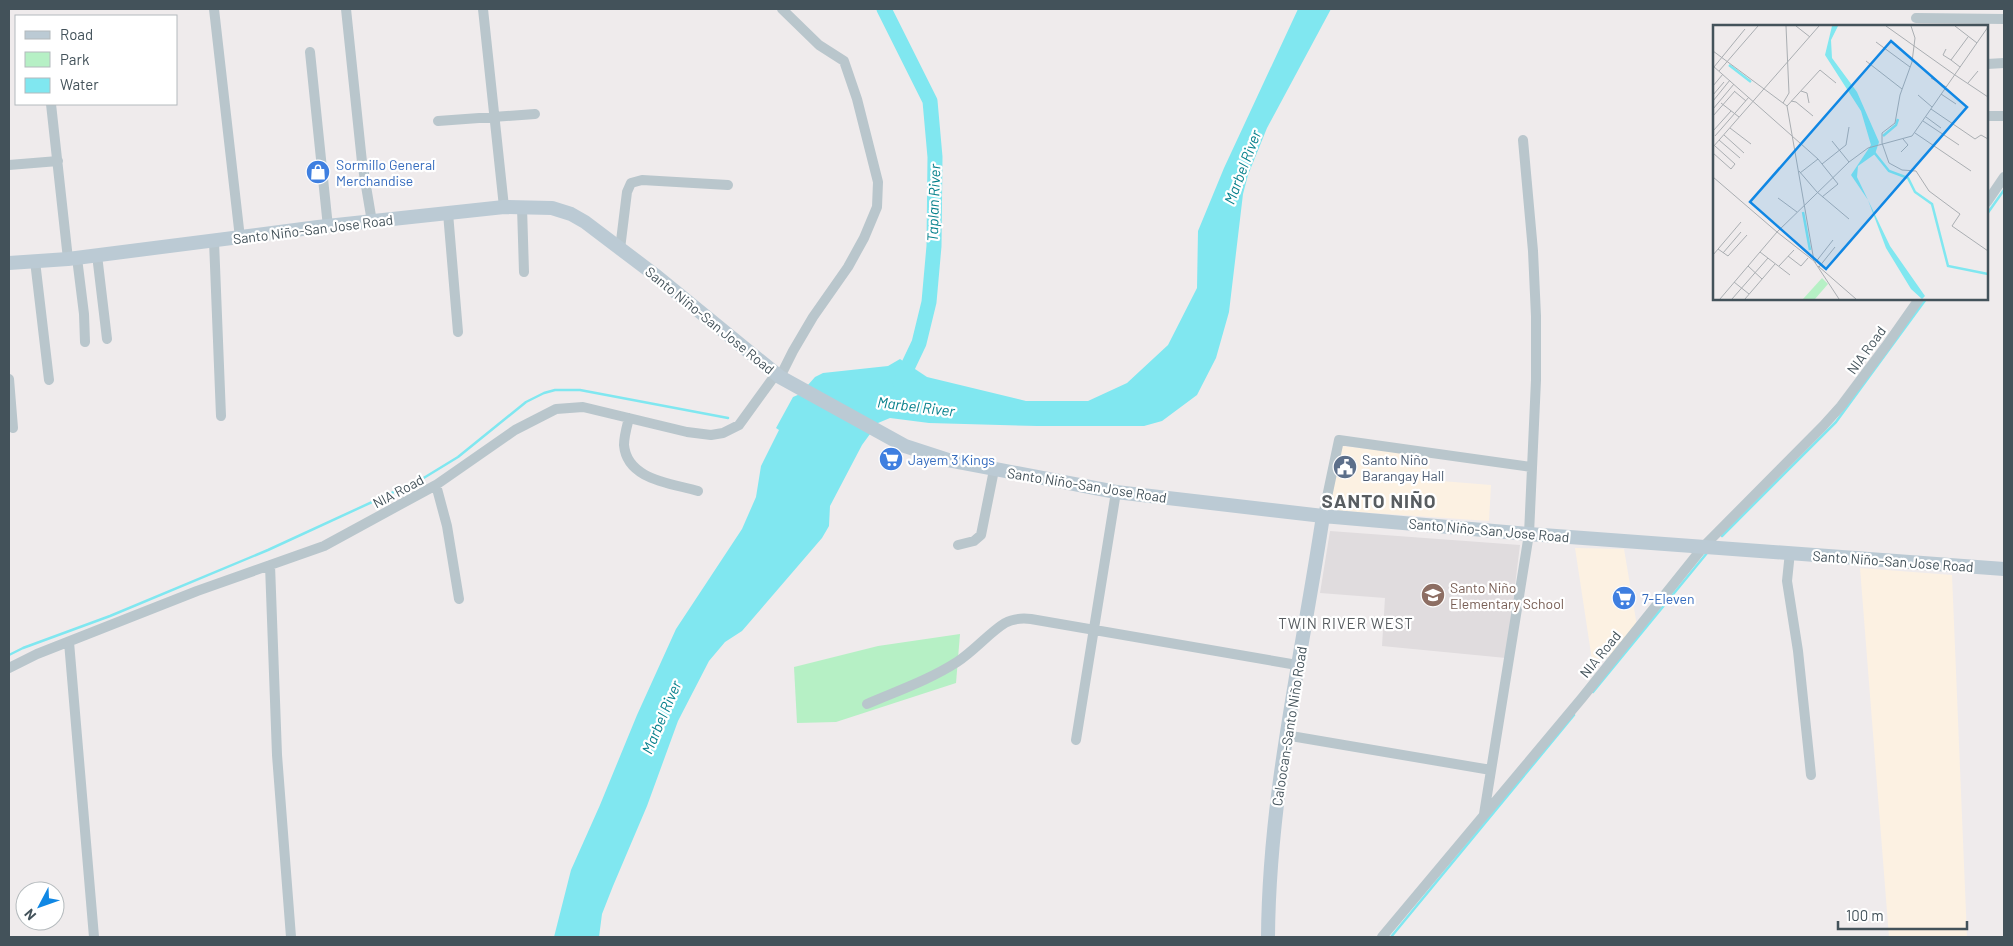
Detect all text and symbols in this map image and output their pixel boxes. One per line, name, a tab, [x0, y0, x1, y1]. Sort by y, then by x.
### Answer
legend	[15, 15, 178, 105]
text: Road	[60, 25, 93, 43]
inset map	[1713, 25, 1988, 300]
text: Park	[60, 50, 90, 68]
text: Water	[60, 75, 99, 93]
water label: Marbel River	[1220, 127, 1265, 207]
place label: Sormillo General Merchandise	[336, 156, 435, 189]
shop icon: Sormillo General Merchandise	[305, 159, 331, 185]
water label: Taplan River	[923, 163, 943, 242]
street label: Santo Niño-San Jose Road	[232, 211, 394, 247]
street label: Santo Niño-San Jose Road	[642, 263, 778, 377]
street label: NIA Road	[1843, 323, 1889, 377]
water label: Marbel River	[876, 392, 956, 420]
supermarket icon: Jayem 3 Kings	[878, 446, 904, 472]
place label: Jayem 3 Kings	[908, 451, 995, 468]
place label: Santo Niño Barangay Hall	[1362, 451, 1444, 484]
public building icon: Santo Niño Barangay Hall	[1332, 454, 1358, 480]
street label: Santo Niño-San Jose Road	[1006, 464, 1168, 506]
street label: NIA Road	[370, 471, 426, 511]
district label: SANTO NIÑO	[1322, 489, 1436, 512]
street label: Santo Niño-San Jose Road	[1408, 515, 1570, 545]
street label: Santo Niño-San Jose Road	[1812, 547, 1974, 575]
place label: Santo Niño Elementary School	[1450, 579, 1564, 612]
school or university icon: Santo Niño Elementary School	[1420, 582, 1446, 608]
supermarket icon: 7-Eleven	[1611, 585, 1637, 611]
place label: 7-Eleven	[1642, 590, 1695, 607]
district label: TWIN RIVER WEST	[1278, 614, 1414, 632]
street label: NIA Road	[1576, 627, 1624, 681]
street label: Caloocan-Santo Niño Road	[1268, 645, 1310, 807]
water label: Marbel River	[638, 677, 685, 756]
north arrow	[15, 881, 65, 931]
scale bar	[1838, 898, 1967, 930]
text: N	[20, 906, 39, 924]
text: 100 m	[1846, 906, 1884, 924]

